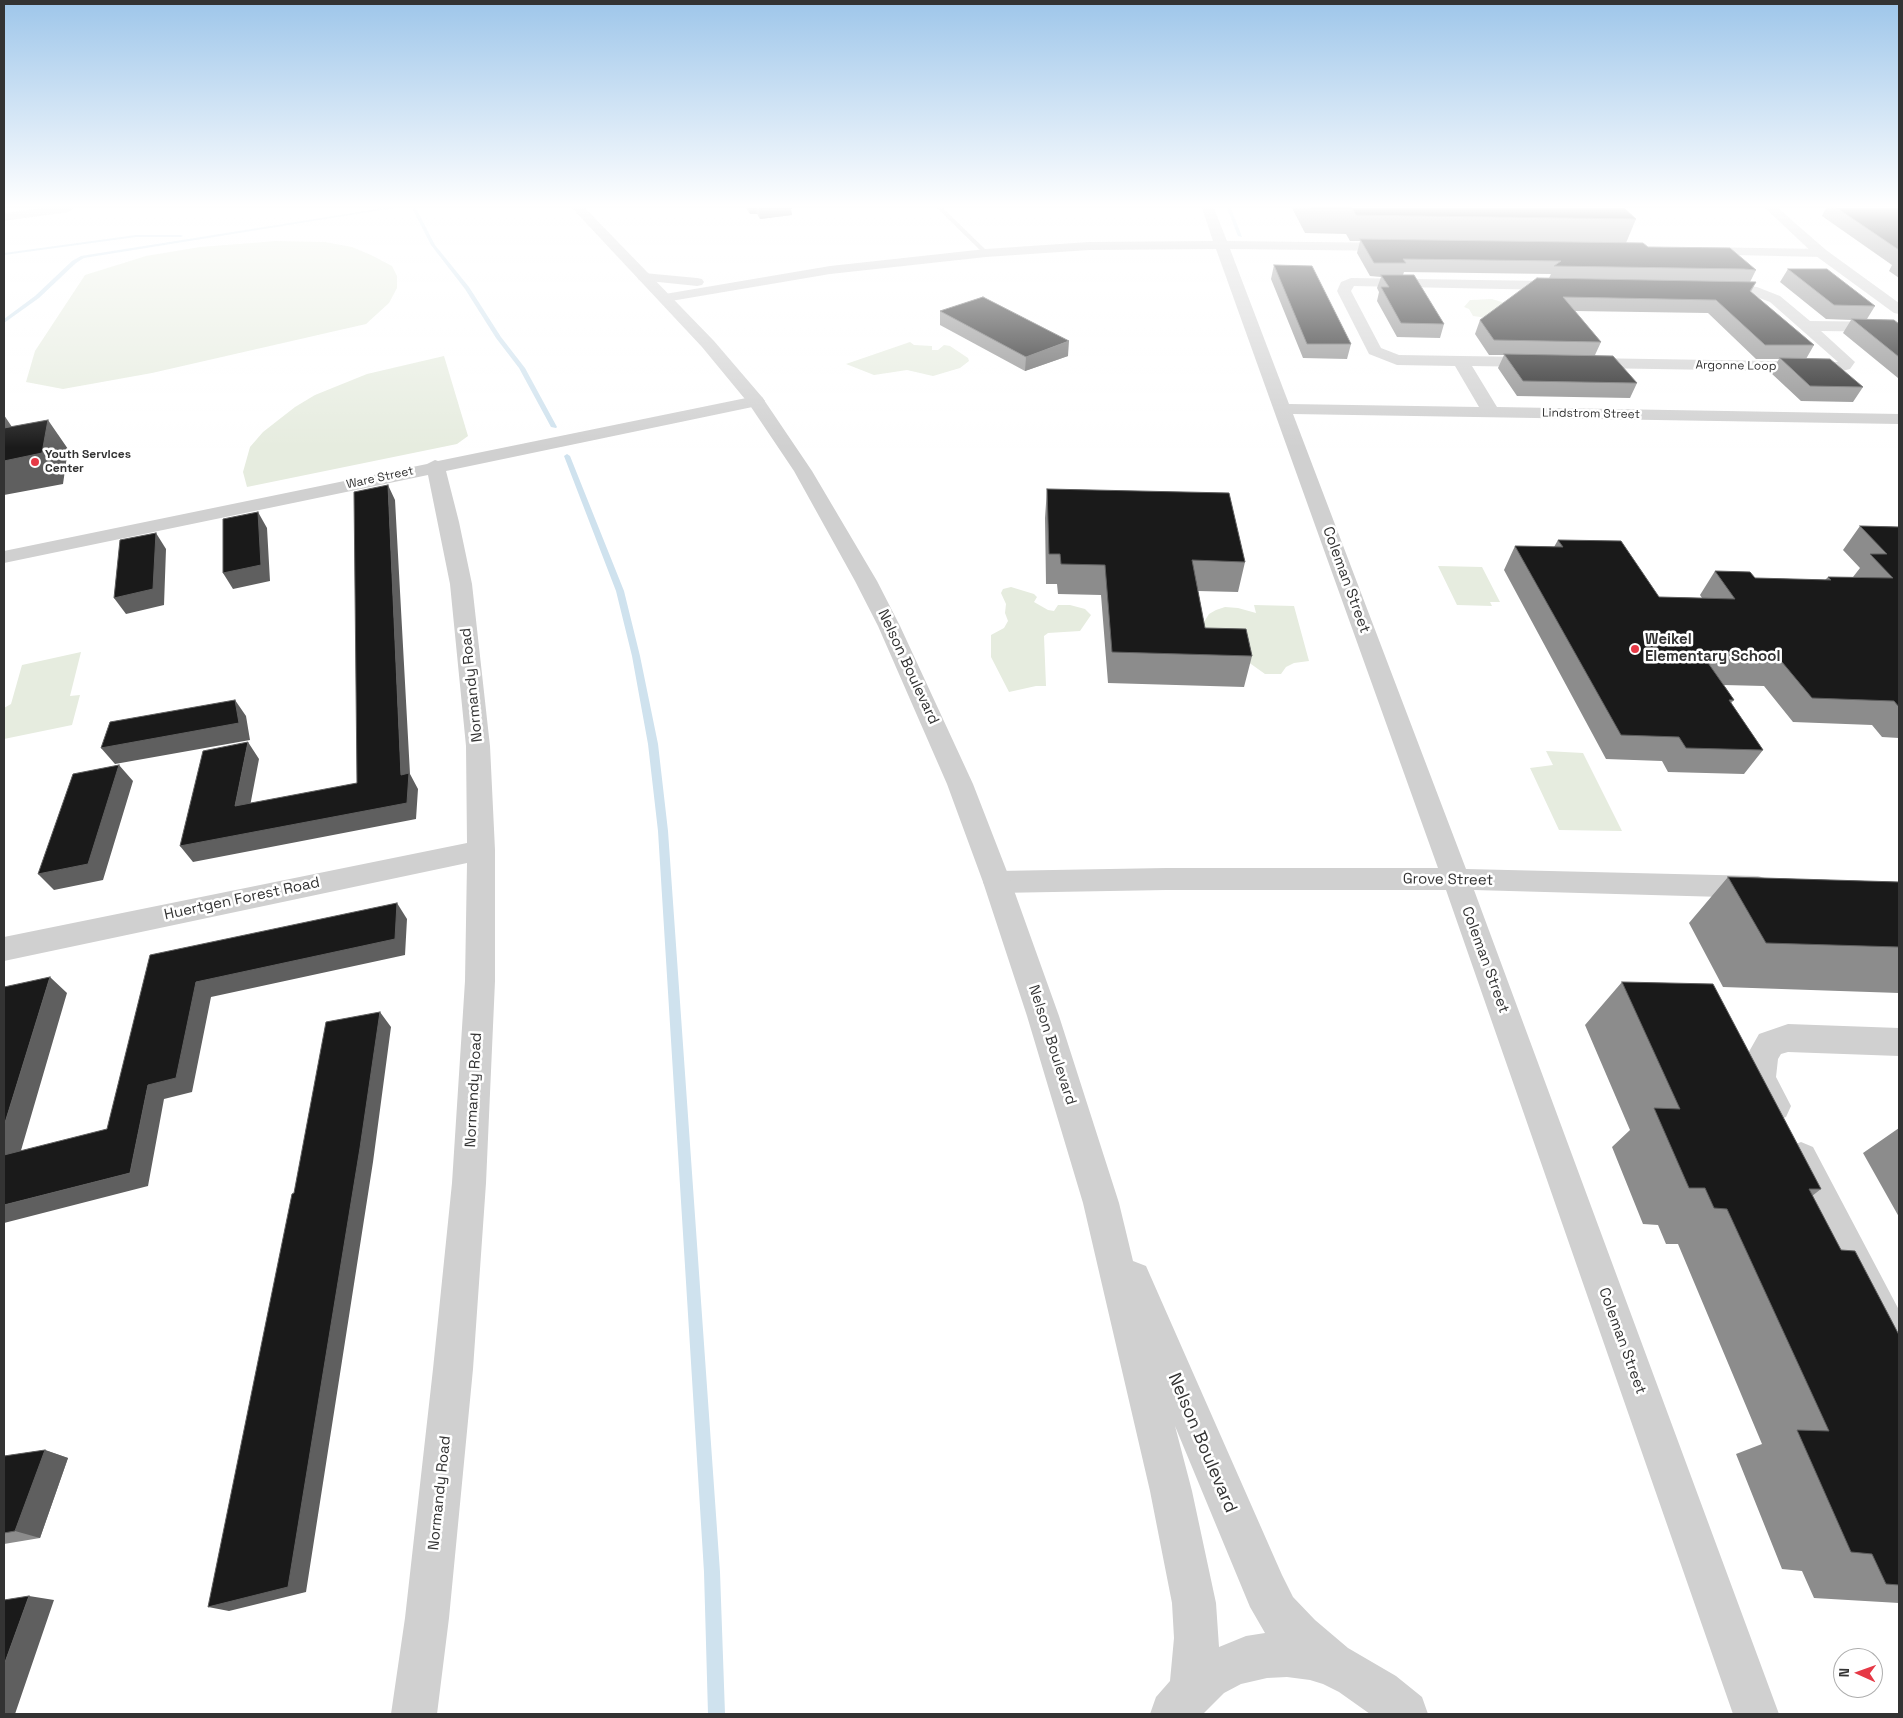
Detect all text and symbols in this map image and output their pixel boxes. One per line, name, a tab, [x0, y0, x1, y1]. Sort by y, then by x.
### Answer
street label: Argonne Loop	[1695, 358, 1777, 374]
street label: Lindstrom Street	[1542, 406, 1640, 422]
place label: Youth Services Center	[45, 448, 131, 476]
marker: Youth Services Center	[29, 456, 41, 468]
street label: Ware Street	[345, 464, 415, 492]
street label: Coleman Street	[1318, 524, 1374, 636]
street label: Nelson Boulevard	[873, 607, 943, 727]
street label: Normandy Road	[457, 627, 487, 743]
place label: Weikel Elementary School	[1645, 631, 1780, 666]
marker: Weikel Elementary School	[1629, 643, 1641, 655]
street label: Grove Street	[1403, 870, 1493, 890]
street label: Huertgen Forest Road	[163, 874, 321, 924]
street label: Coleman Street	[1457, 904, 1513, 1016]
street label: Nelson Boulevard	[1024, 983, 1080, 1107]
street label: Normandy Road	[462, 1032, 486, 1148]
street label: Coleman Street	[1594, 1285, 1650, 1397]
street label: Nelson Boulevard	[1163, 1370, 1241, 1516]
street label: Normandy Road	[425, 1435, 455, 1551]
north arrow	[1833, 1648, 1883, 1698]
text: N	[1835, 1668, 1853, 1678]

